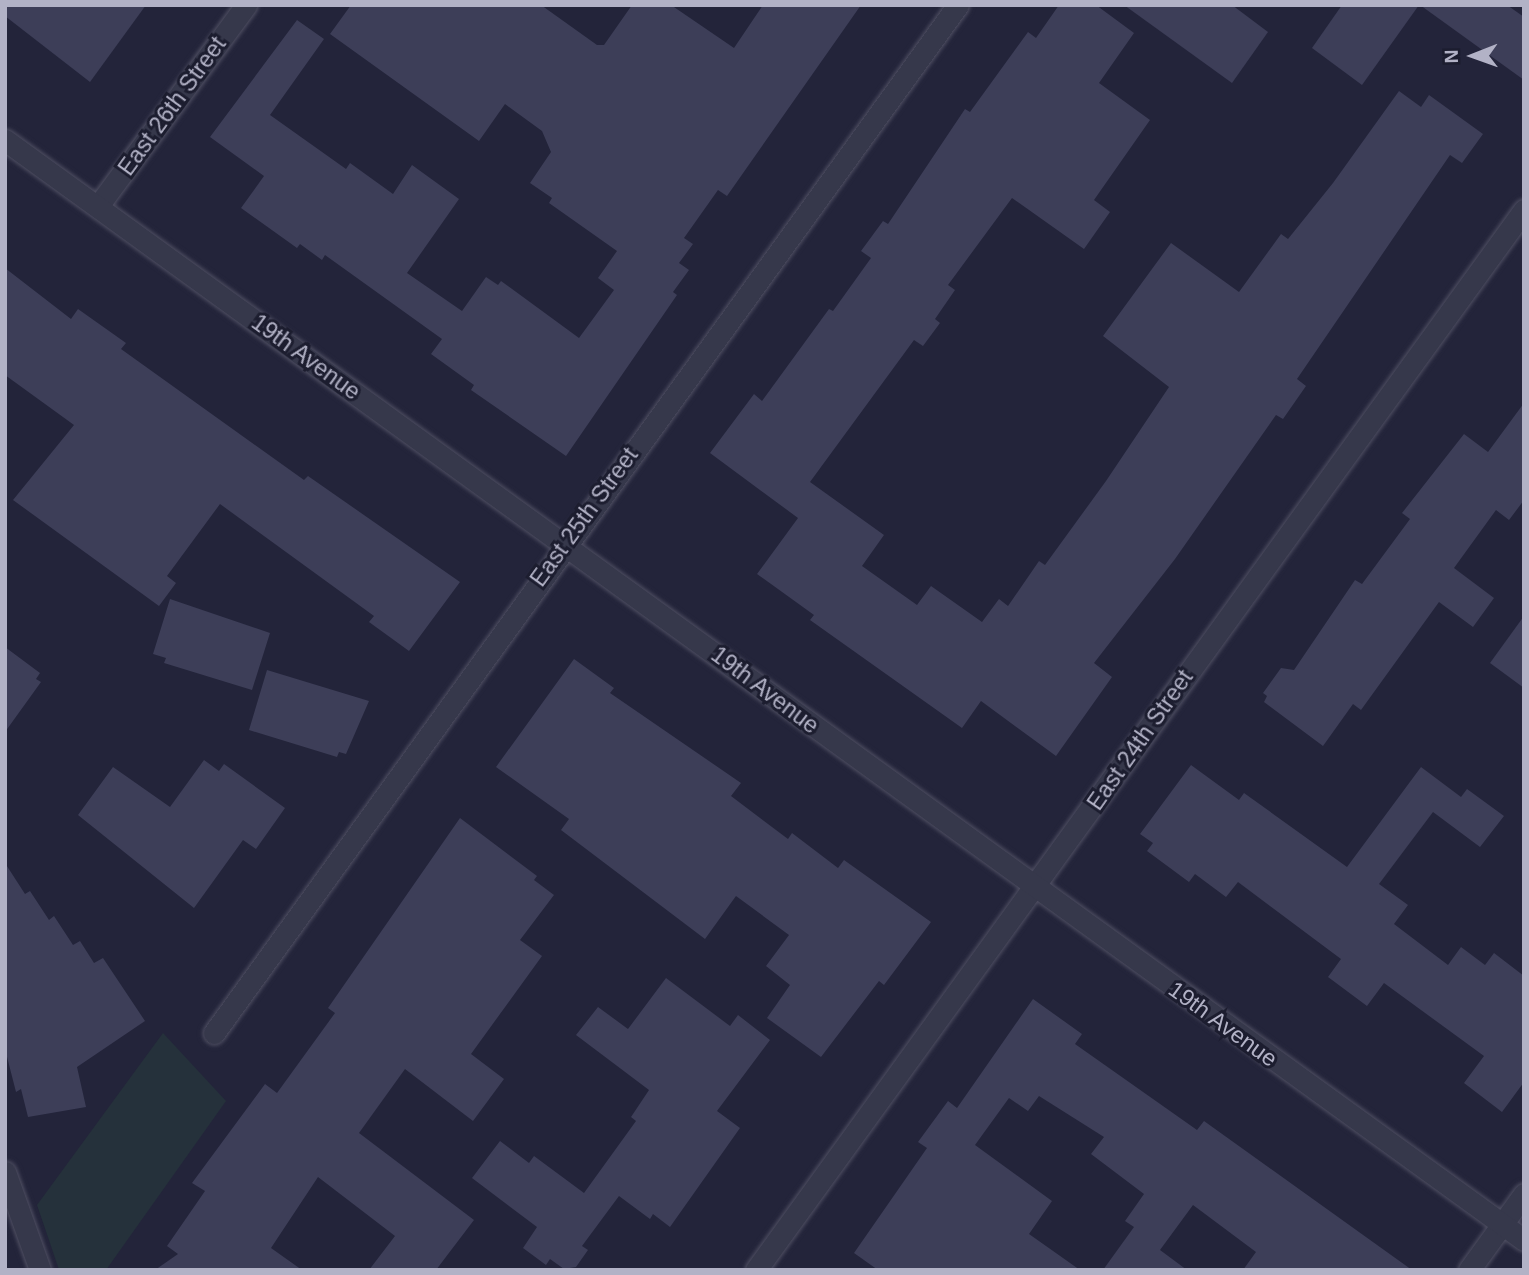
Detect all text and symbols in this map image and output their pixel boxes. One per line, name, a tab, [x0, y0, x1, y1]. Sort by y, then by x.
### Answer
north arrow	[1438, 21, 1508, 91]
street label: East 26th Street	[112, 31, 232, 181]
text: N	[1441, 49, 1462, 63]
street label: 19th Avenue	[246, 308, 366, 406]
street label: East 25th Street	[524, 442, 644, 592]
street label: 19th Avenue	[705, 640, 825, 740]
street label: East 24th Street	[1081, 665, 1199, 815]
street label: 19th Avenue	[1163, 975, 1283, 1073]

